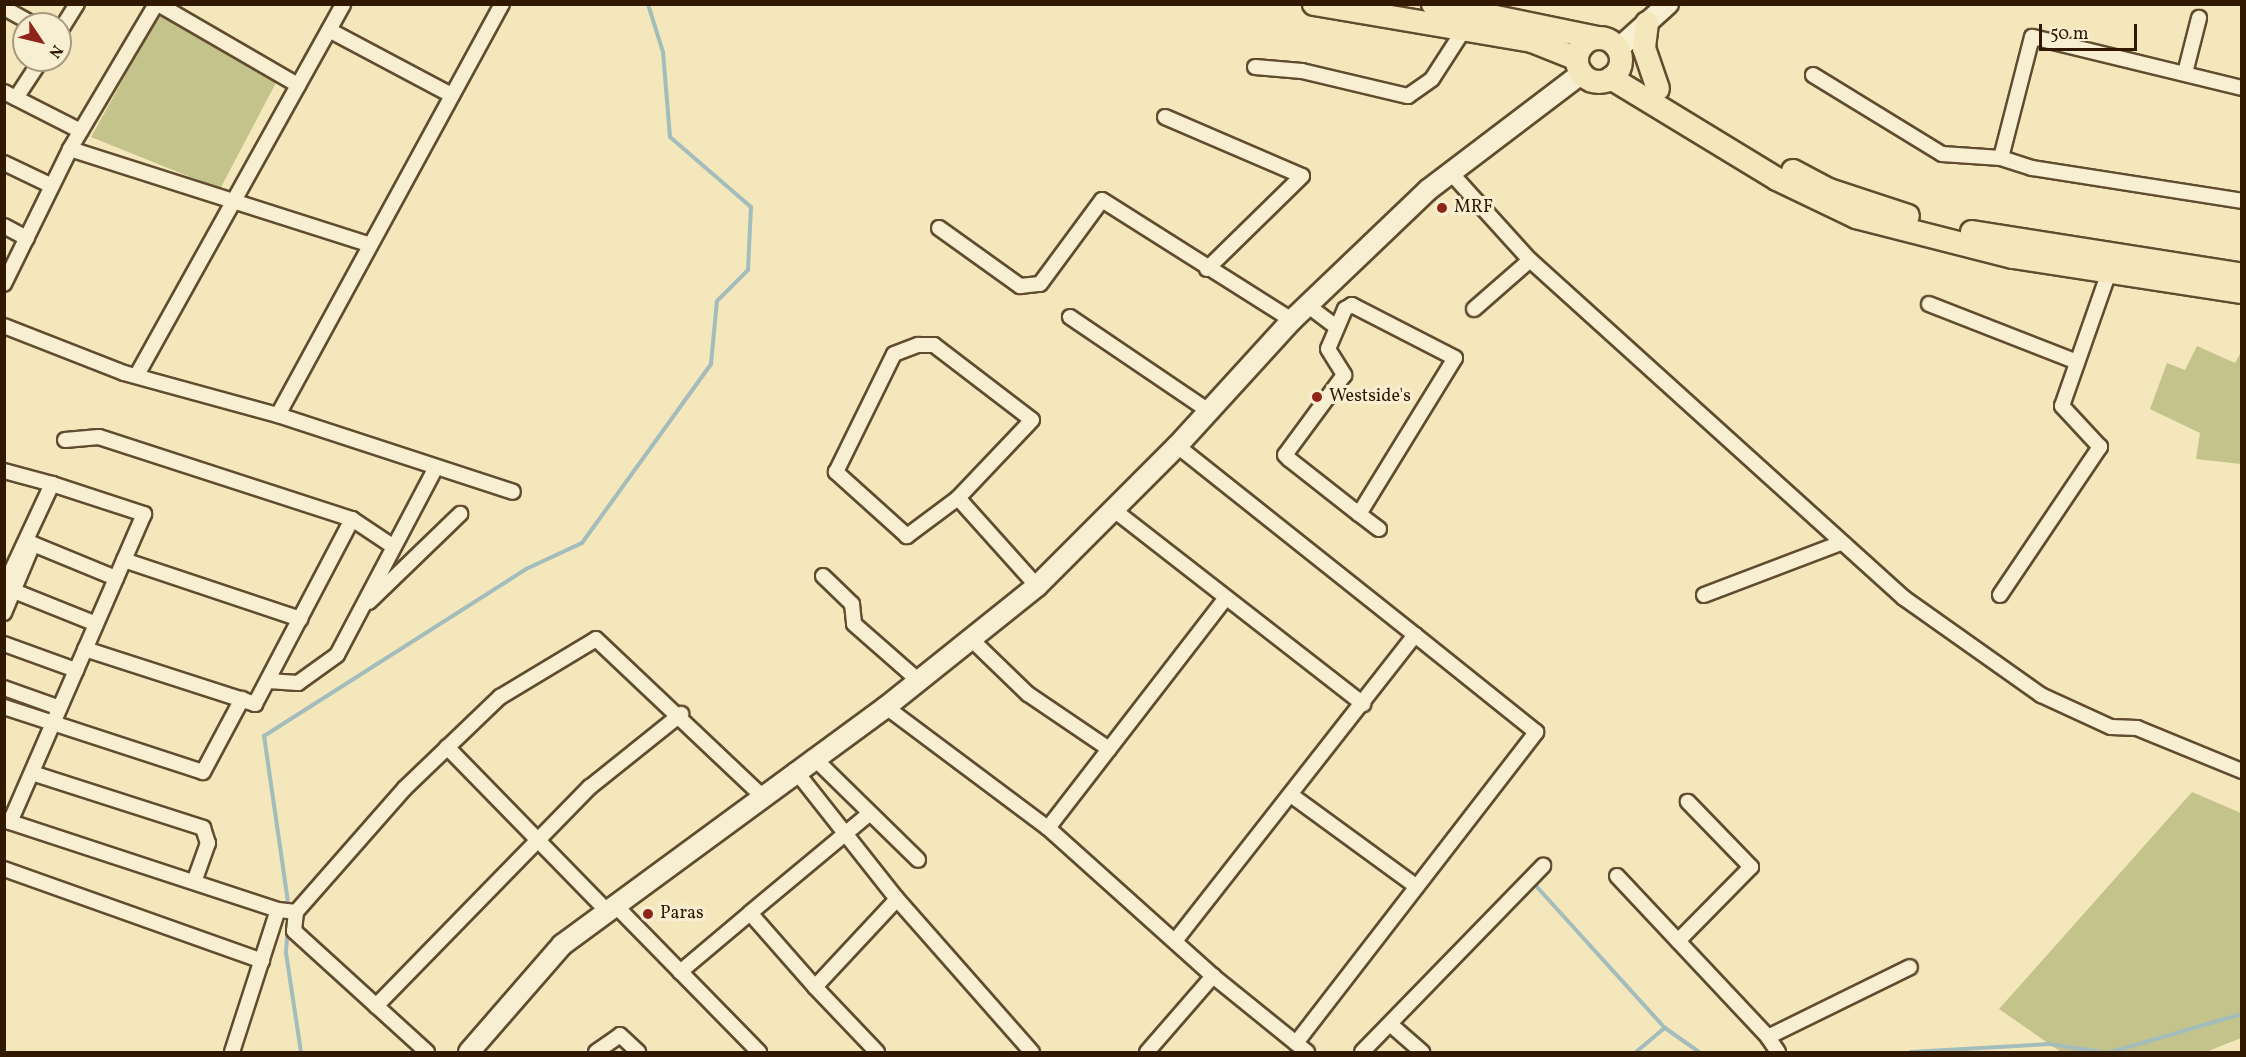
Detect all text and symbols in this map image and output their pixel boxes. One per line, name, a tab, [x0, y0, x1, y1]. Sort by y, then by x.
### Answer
north arrow	[12, 12, 72, 72]
scale bar	[2042, 12, 2140, 50]
text: 50 m	[2050, 22, 2089, 47]
text: N	[43, 40, 67, 62]
place label: MRF	[1454, 197, 1493, 219]
marker: MRF	[1435, 201, 1449, 215]
place label: Westside's	[1329, 386, 1411, 408]
marker: Westside's	[1310, 390, 1324, 404]
place label: Paras	[660, 903, 704, 925]
marker: Paras	[641, 907, 655, 921]

